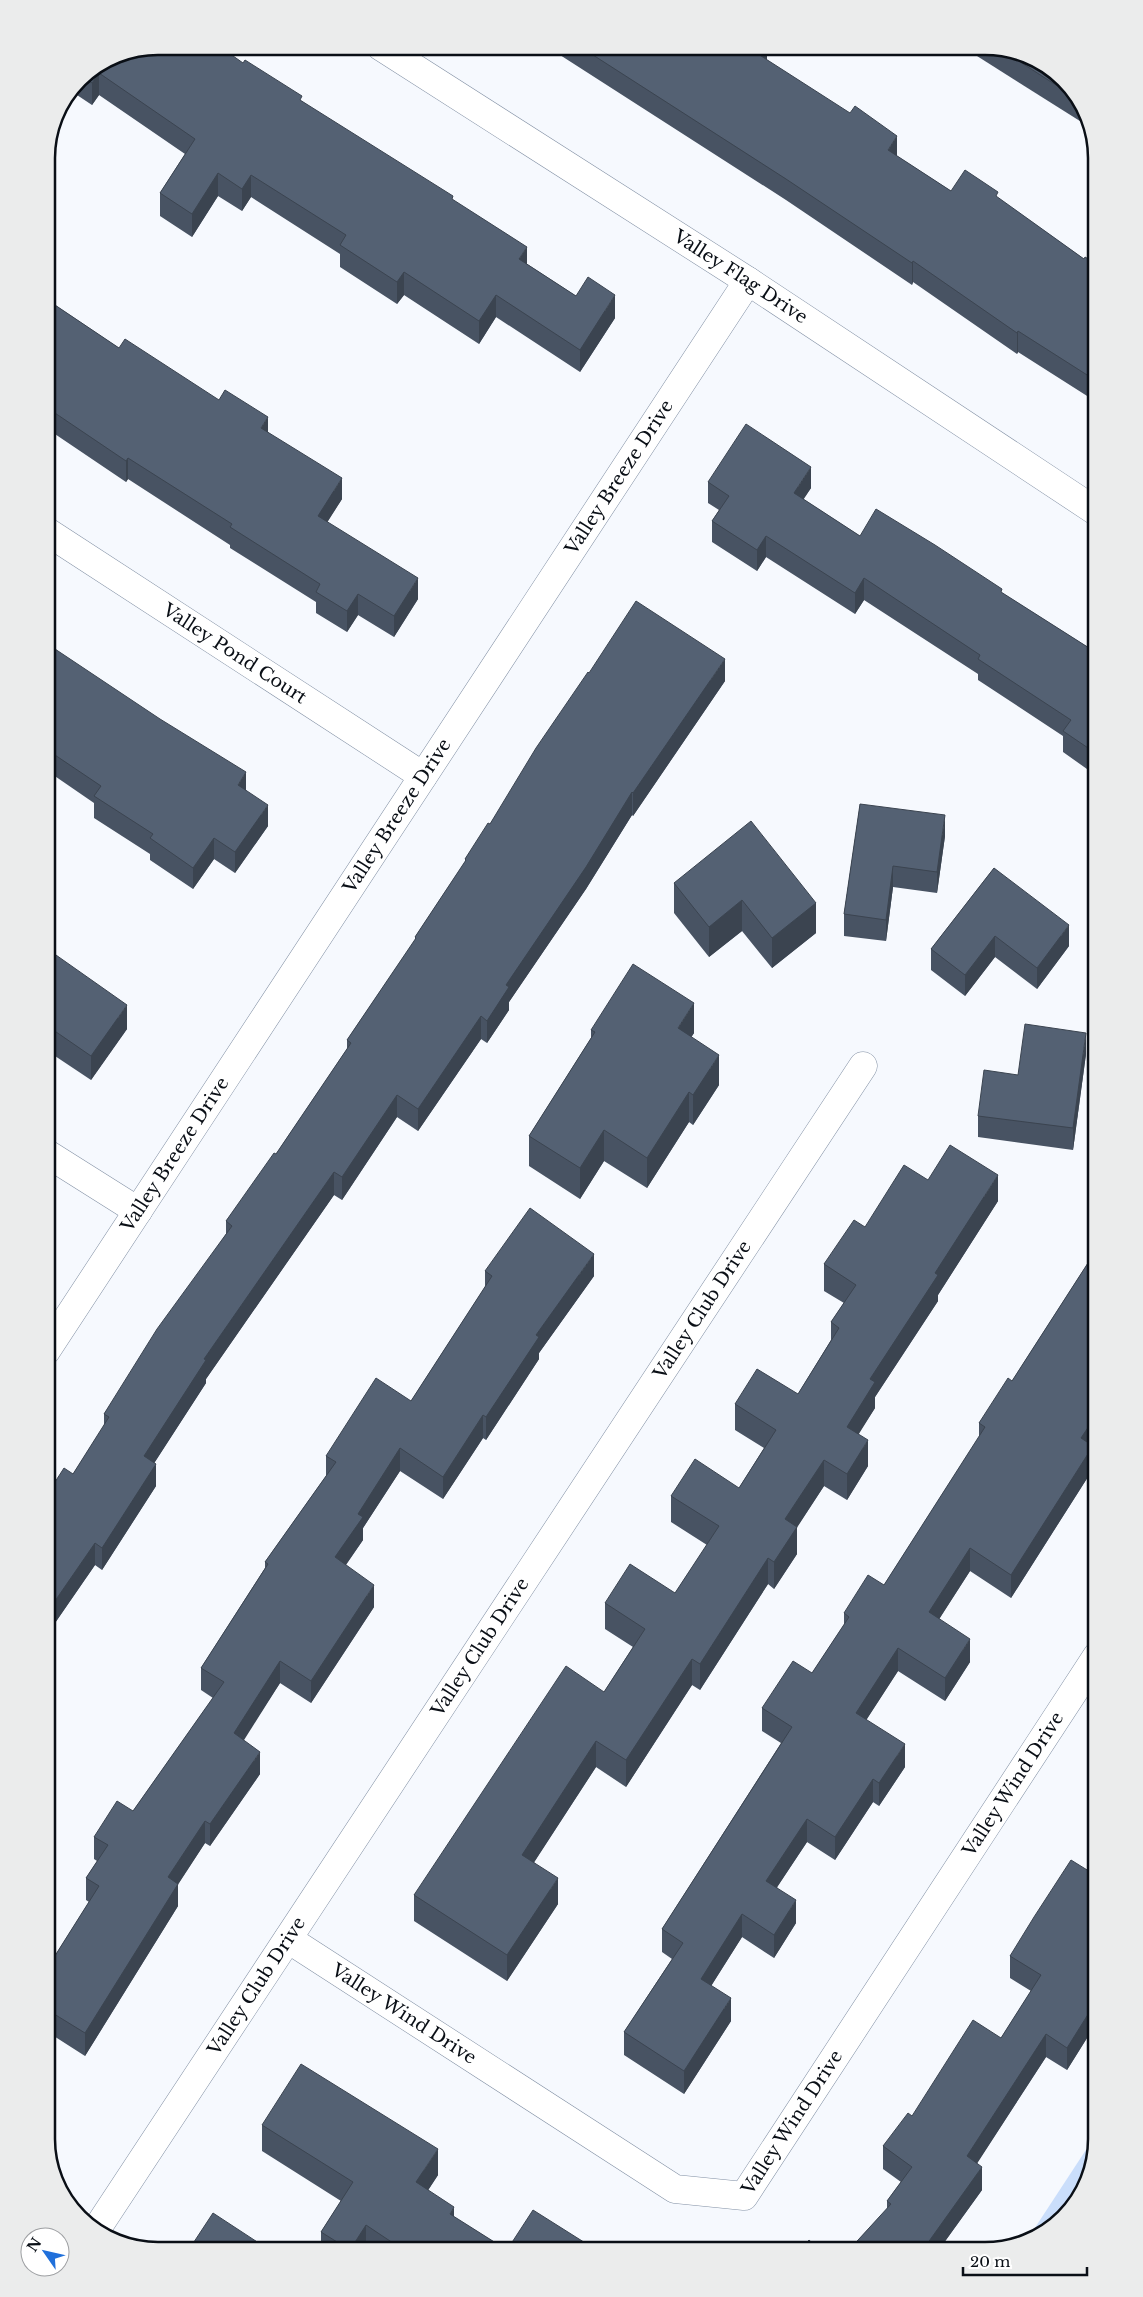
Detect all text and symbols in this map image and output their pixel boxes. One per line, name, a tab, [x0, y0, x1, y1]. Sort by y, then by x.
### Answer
street label: Valley Flag Drive	[668, 225, 812, 328]
street label: Valley Breeze Drive	[560, 396, 678, 559]
street label: Valley Pond Court	[158, 598, 311, 709]
street label: Valley Breeze Drive	[338, 735, 456, 898]
street label: Valley Breeze Drive	[116, 1073, 234, 1237]
street label: Valley Club Drive	[648, 1236, 756, 1384]
street label: Valley Club Drive	[426, 1574, 534, 1721]
street label: Valley Wind Drive	[957, 1708, 1068, 1861]
street label: Valley Club Drive	[203, 1913, 310, 2060]
street label: Valley Wind Drive	[327, 1959, 480, 2069]
street label: Valley Wind Drive	[736, 2046, 847, 2200]
north arrow	[20, 2227, 70, 2277]
text: N	[23, 2234, 45, 2255]
scale bar	[963, 2244, 1087, 2276]
text: 20 m	[970, 2252, 1010, 2271]

